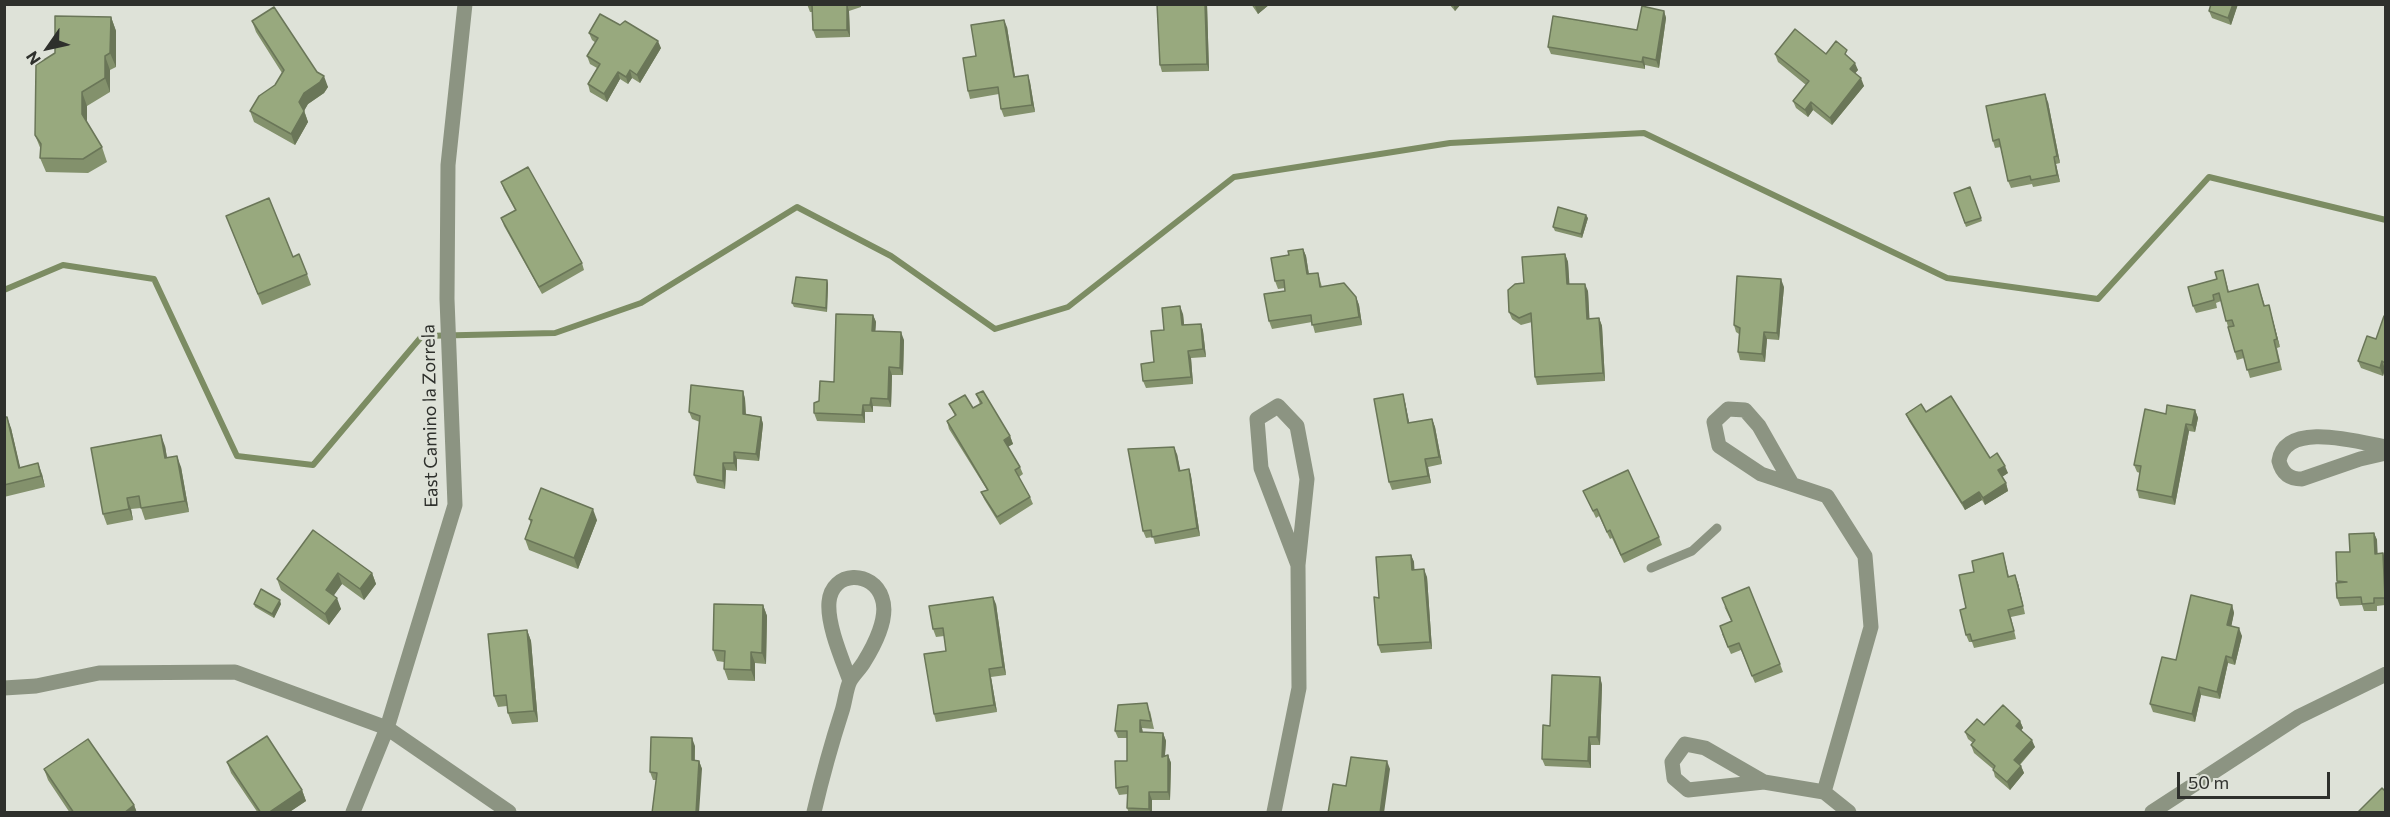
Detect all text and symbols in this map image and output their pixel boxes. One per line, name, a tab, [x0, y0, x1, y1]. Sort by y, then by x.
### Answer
north arrow	[18, 18, 78, 78]
text: N	[21, 48, 44, 69]
street label: East Camino la Zorrela	[418, 324, 442, 508]
scale bar	[2180, 760, 2333, 798]
text: 50 m	[2188, 771, 2229, 793]

